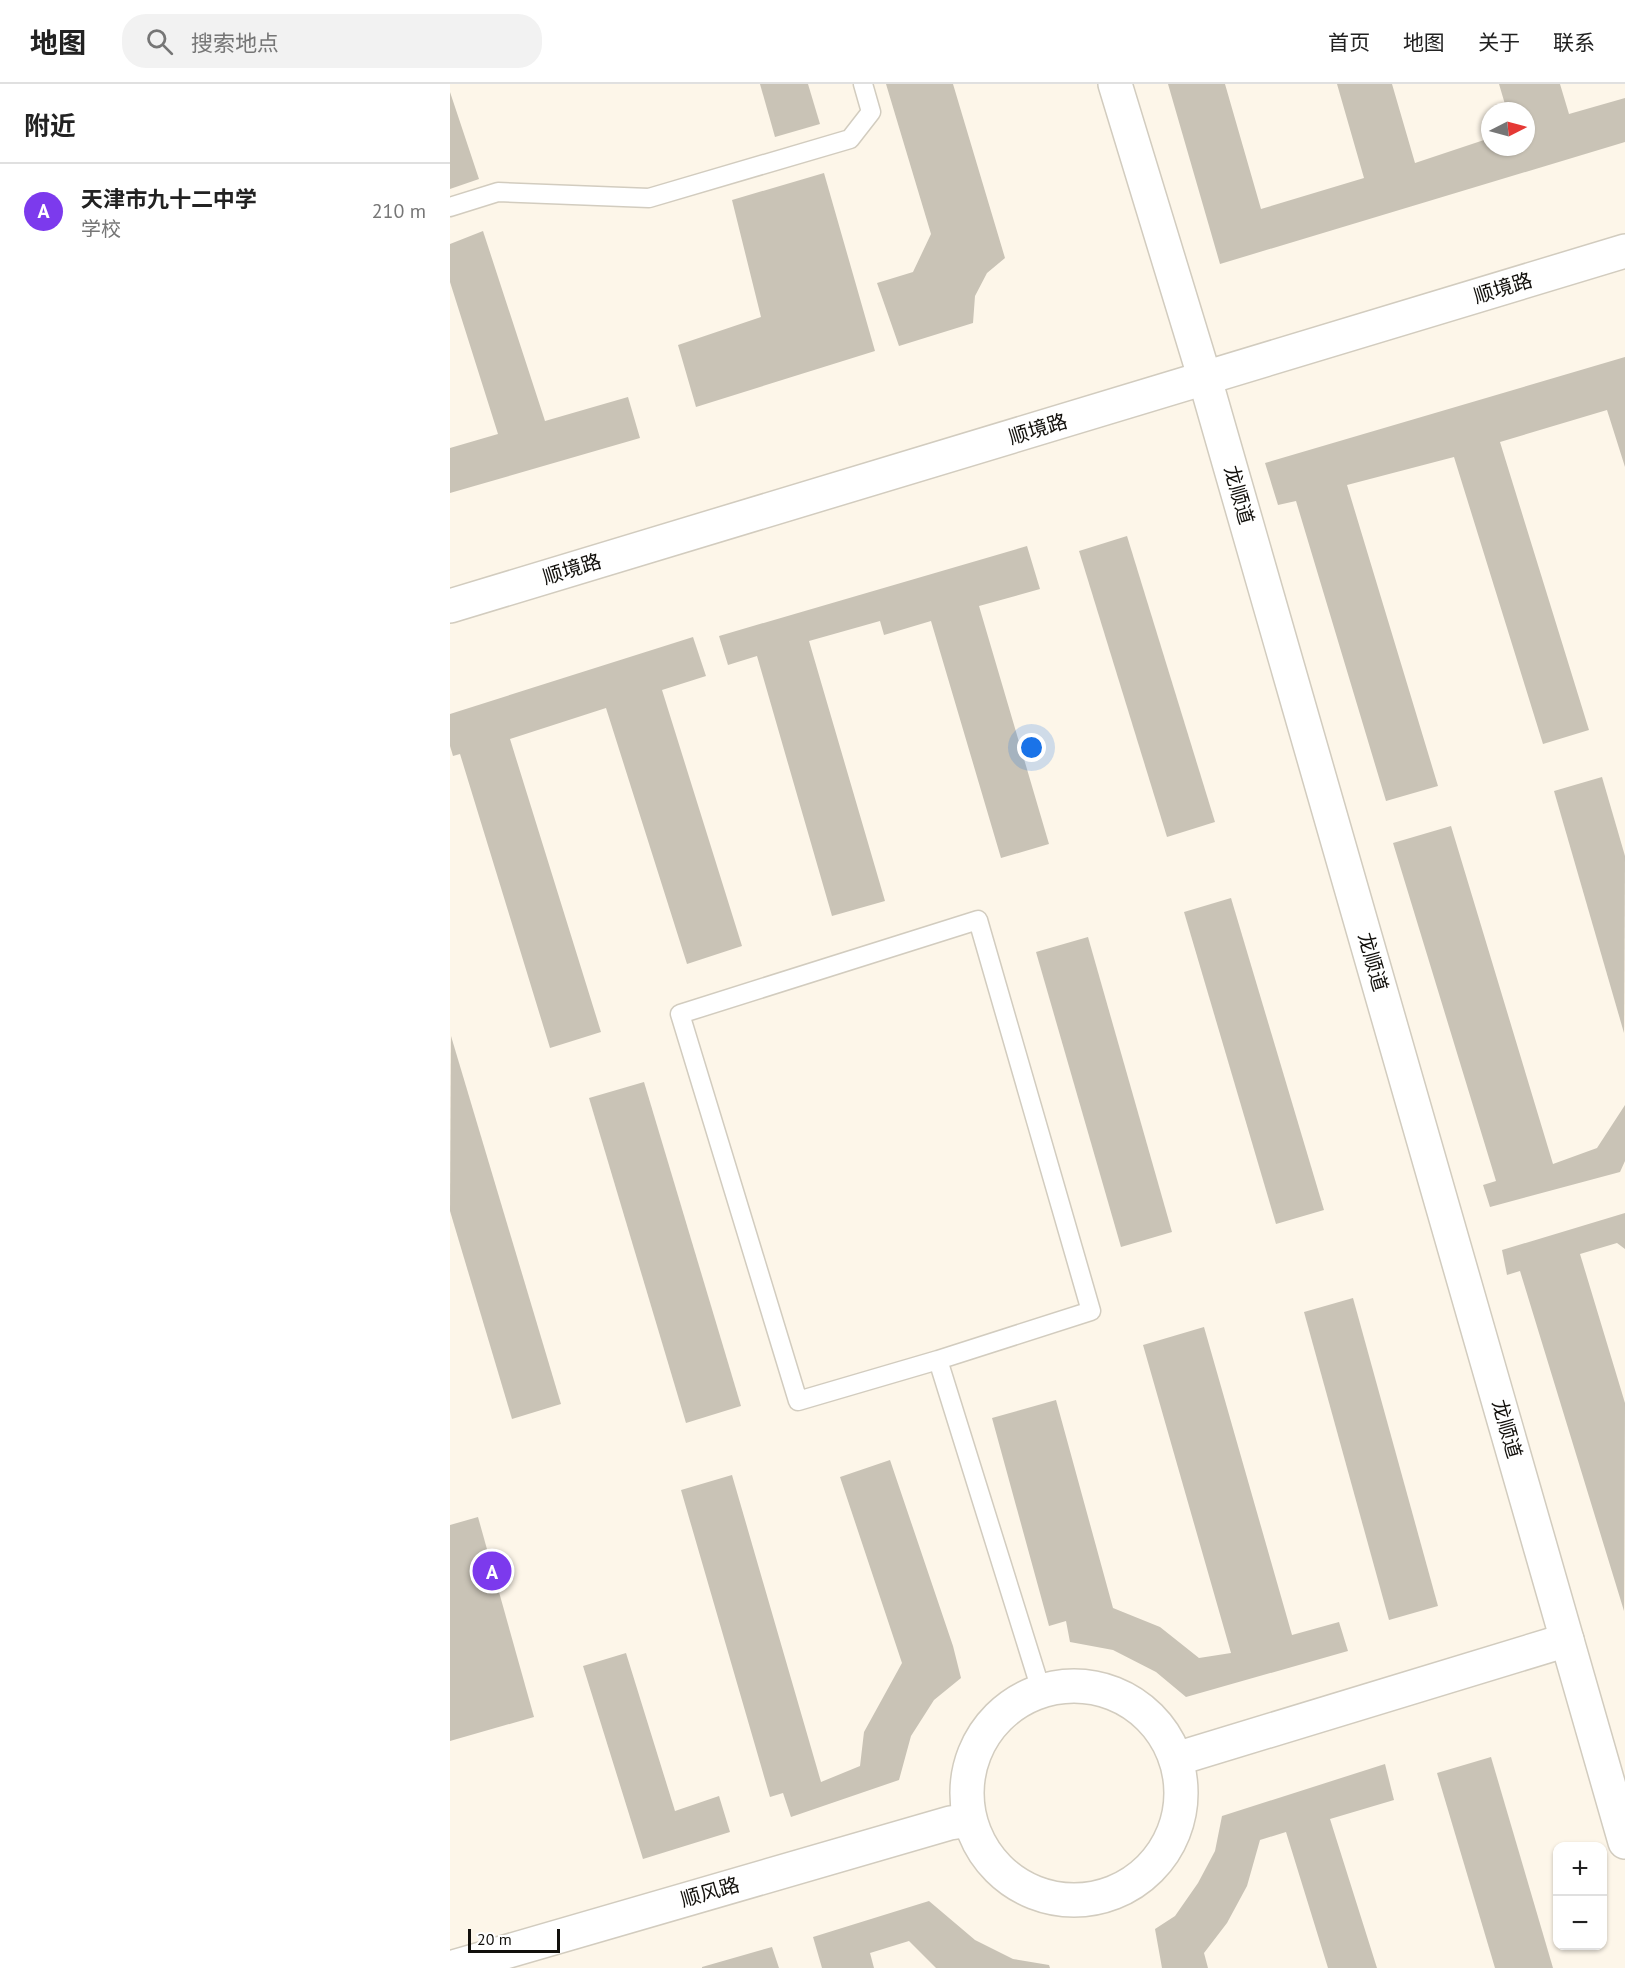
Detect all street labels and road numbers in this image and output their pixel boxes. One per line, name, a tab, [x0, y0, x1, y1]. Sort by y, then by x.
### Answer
street label: 顺境路	[1471, 267, 1535, 309]
street label: 顺境路	[1006, 408, 1070, 450]
street label: 龙顺道	[1218, 463, 1260, 527]
street label: 顺境路	[540, 548, 604, 590]
street label: 龙顺道	[1352, 930, 1394, 994]
street label: 龙顺道	[1486, 1397, 1528, 1461]
street label: 顺风路	[678, 1871, 742, 1913]

